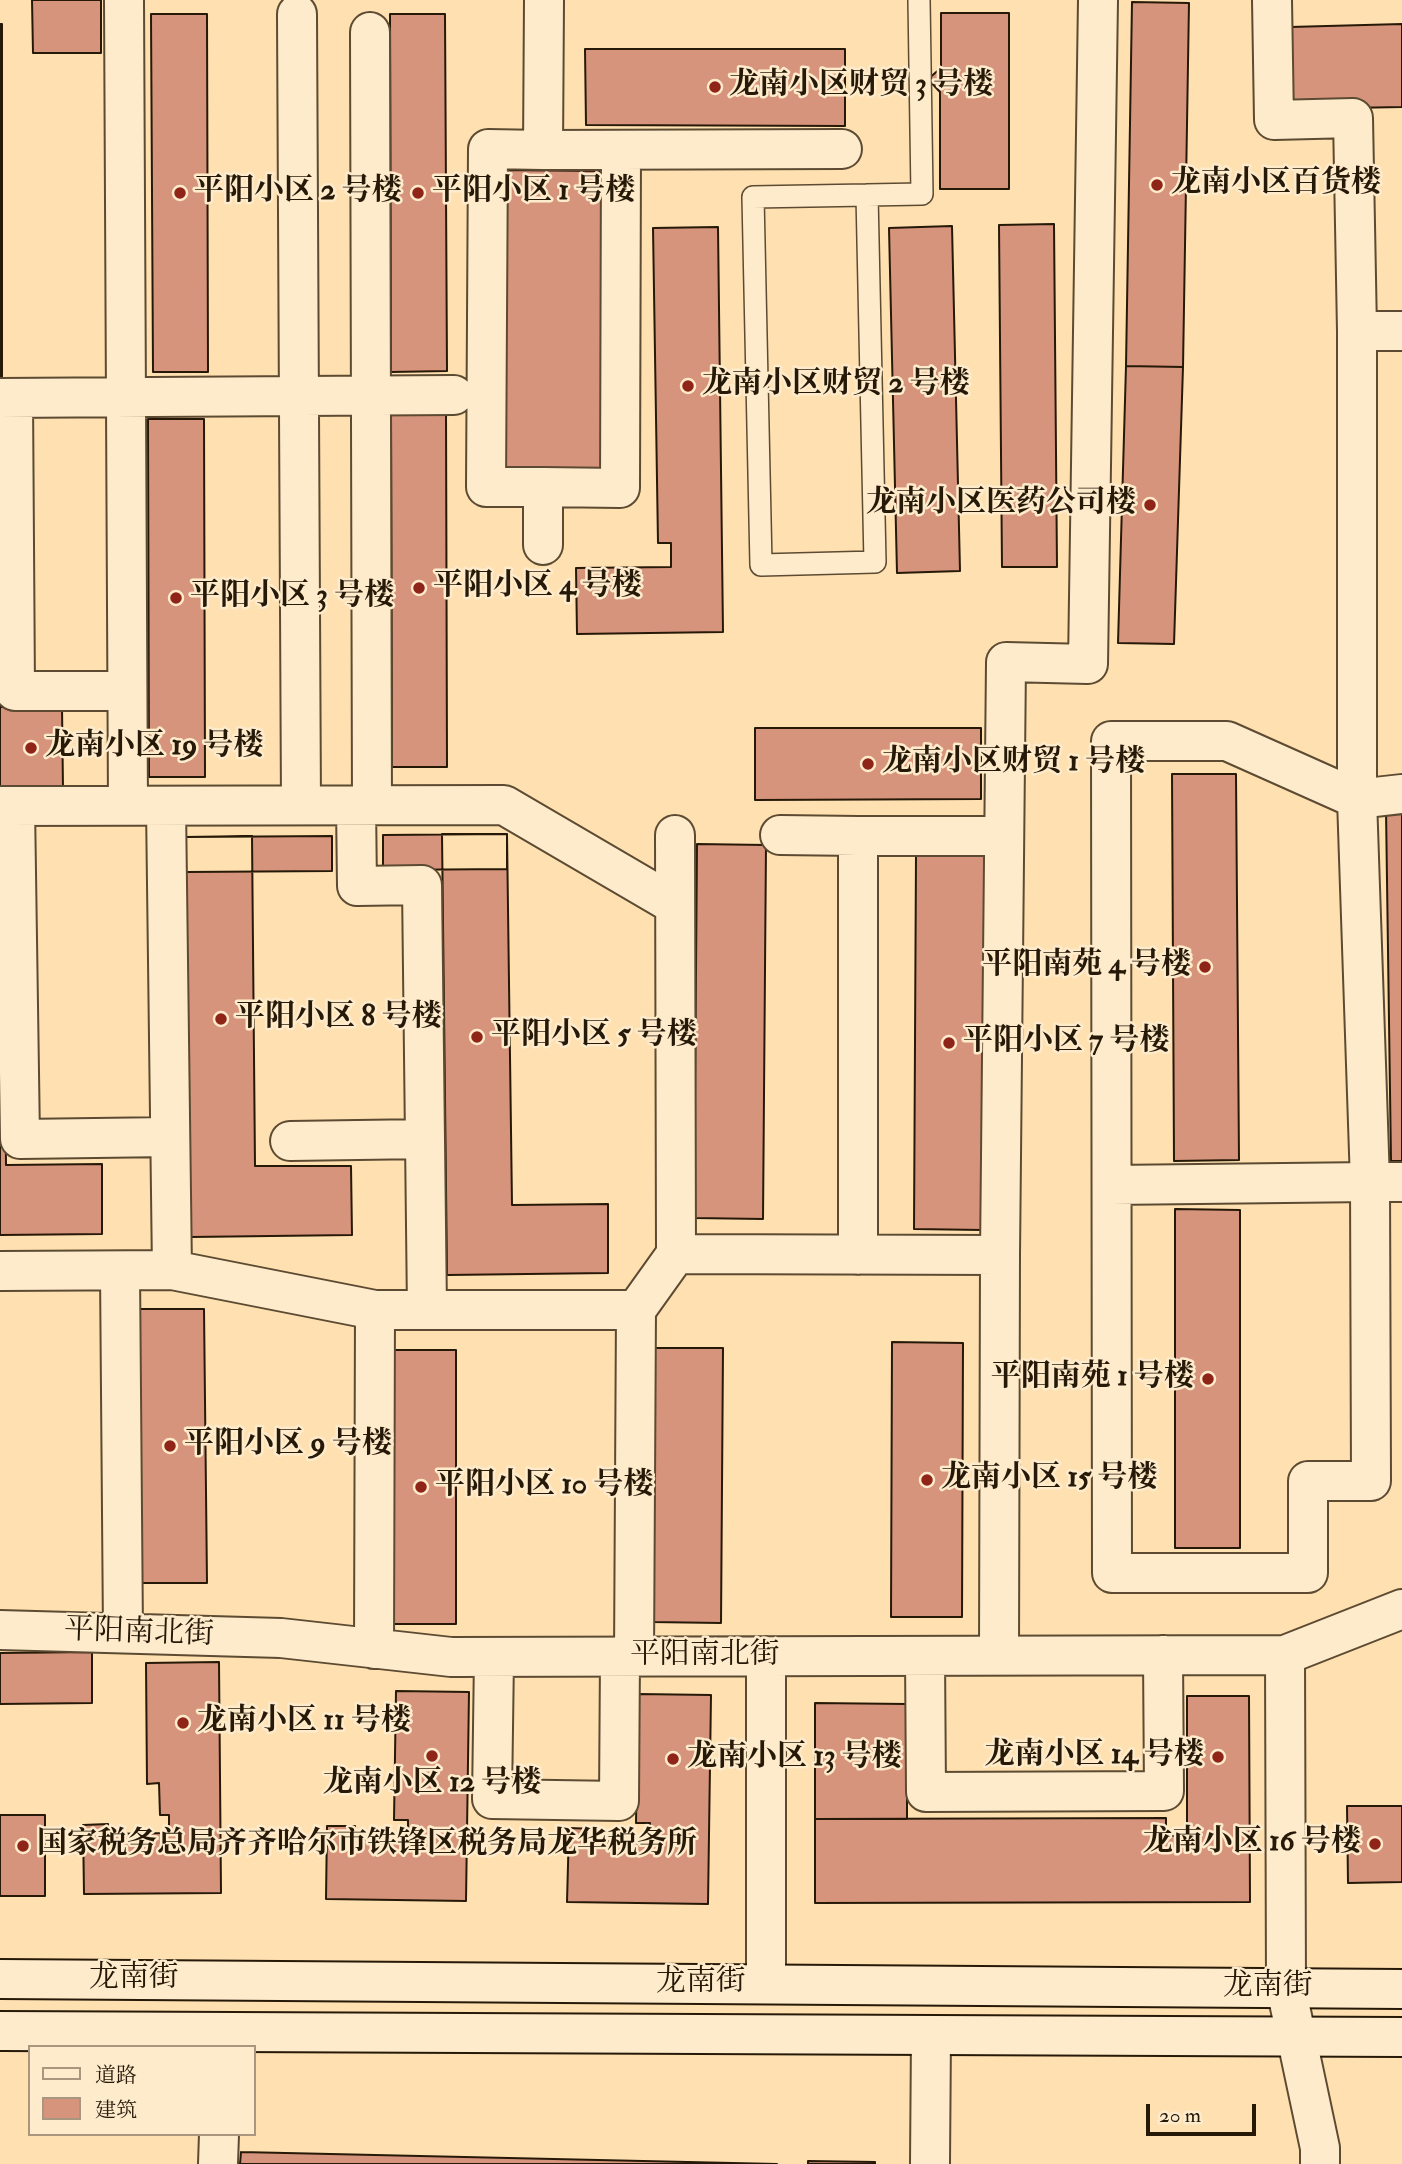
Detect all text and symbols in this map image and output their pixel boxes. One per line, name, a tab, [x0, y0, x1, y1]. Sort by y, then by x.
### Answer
place label: 龙南小区财贸 3 号楼	[729, 69, 993, 105]
marker: 龙南小区财贸 3 号楼	[707, 79, 723, 95]
place label: 龙南小区百货楼	[1171, 167, 1381, 203]
place label: 平阳小区 2 号楼	[194, 175, 402, 211]
place label: 平阳小区 1 号楼	[432, 175, 635, 211]
marker: 龙南小区百货楼	[1149, 177, 1165, 193]
marker: 平阳小区 2 号楼	[172, 185, 188, 201]
marker: 平阳小区 1 号楼	[410, 185, 426, 201]
place label: 龙南小区财贸 2 号楼	[702, 368, 970, 404]
marker: 龙南小区财贸 2 号楼	[680, 378, 696, 394]
place label: 龙南小区医药公司楼	[866, 487, 1136, 523]
marker: 龙南小区医药公司楼	[1142, 497, 1158, 513]
place label: 平阳小区 4 号楼	[433, 570, 642, 606]
place label: 平阳小区 3 号楼	[190, 580, 394, 616]
marker: 平阳小区 4 号楼	[411, 580, 427, 596]
marker: 平阳小区 3 号楼	[168, 590, 184, 606]
place label: 龙南小区 19 号楼	[45, 730, 264, 766]
marker: 龙南小区 19 号楼	[23, 740, 39, 756]
place label: 龙南小区财贸 1 号楼	[882, 746, 1145, 782]
marker: 龙南小区财贸 1 号楼	[860, 756, 876, 772]
place label: 平阳南苑 4 号楼	[982, 949, 1191, 985]
marker: 平阳南苑 4 号楼	[1197, 959, 1213, 975]
place label: 平阳小区 8 号楼	[235, 1001, 442, 1037]
marker: 平阳小区 8 号楼	[213, 1011, 229, 1027]
place label: 平阳小区 5 号楼	[491, 1019, 697, 1055]
place label: 平阳小区 7 号楼	[963, 1025, 1169, 1061]
marker: 平阳小区 5 号楼	[469, 1029, 485, 1045]
marker: 平阳小区 7 号楼	[941, 1035, 957, 1051]
place label: 平阳南苑 1 号楼	[991, 1361, 1194, 1397]
marker: 平阳南苑 1 号楼	[1200, 1371, 1216, 1387]
place label: 平阳小区 9 号楼	[184, 1428, 392, 1464]
marker: 平阳小区 9 号楼	[162, 1438, 178, 1454]
place label: 龙南小区 15 号楼	[941, 1462, 1157, 1498]
place label: 平阳小区 10 号楼	[435, 1469, 654, 1505]
marker: 龙南小区 15 号楼	[919, 1472, 935, 1488]
marker: 平阳小区 10 号楼	[413, 1479, 429, 1495]
street label: 平阳南北街	[63, 1613, 215, 1655]
street label: 平阳南北街	[630, 1639, 780, 1675]
place label: 龙南小区 11 号楼	[197, 1705, 411, 1741]
marker: 龙南小区 11 号楼	[175, 1715, 191, 1731]
place label: 龙南小区 14 号楼	[984, 1739, 1204, 1775]
place label: 龙南小区 13 号楼	[687, 1741, 902, 1777]
marker: 龙南小区 12 号楼	[424, 1748, 440, 1764]
marker: 龙南小区 14 号楼	[1210, 1749, 1226, 1765]
marker: 龙南小区 13 号楼	[665, 1751, 681, 1767]
place label: 龙南小区 12 号楼	[323, 1767, 541, 1803]
place label: 龙南小区 16 号楼	[1143, 1826, 1361, 1862]
place label: 国家税务总局齐齐哈尔市铁锋区税务局龙华税务所	[37, 1828, 697, 1864]
marker: 龙南小区 16 号楼	[1367, 1836, 1383, 1852]
marker: 国家税务总局齐齐哈尔市铁锋区税务局龙华税务所	[15, 1838, 31, 1854]
street label: 龙南街	[89, 1962, 179, 1998]
street label: 龙南街	[656, 1966, 746, 2002]
street label: 龙南街	[1223, 1970, 1313, 2006]
legend	[28, 2045, 256, 2136]
text: 道路	[95, 2062, 137, 2089]
scale bar	[1150, 2090, 1260, 2134]
text: 建筑	[95, 2097, 137, 2124]
text: 20 m	[1159, 2102, 1201, 2129]

